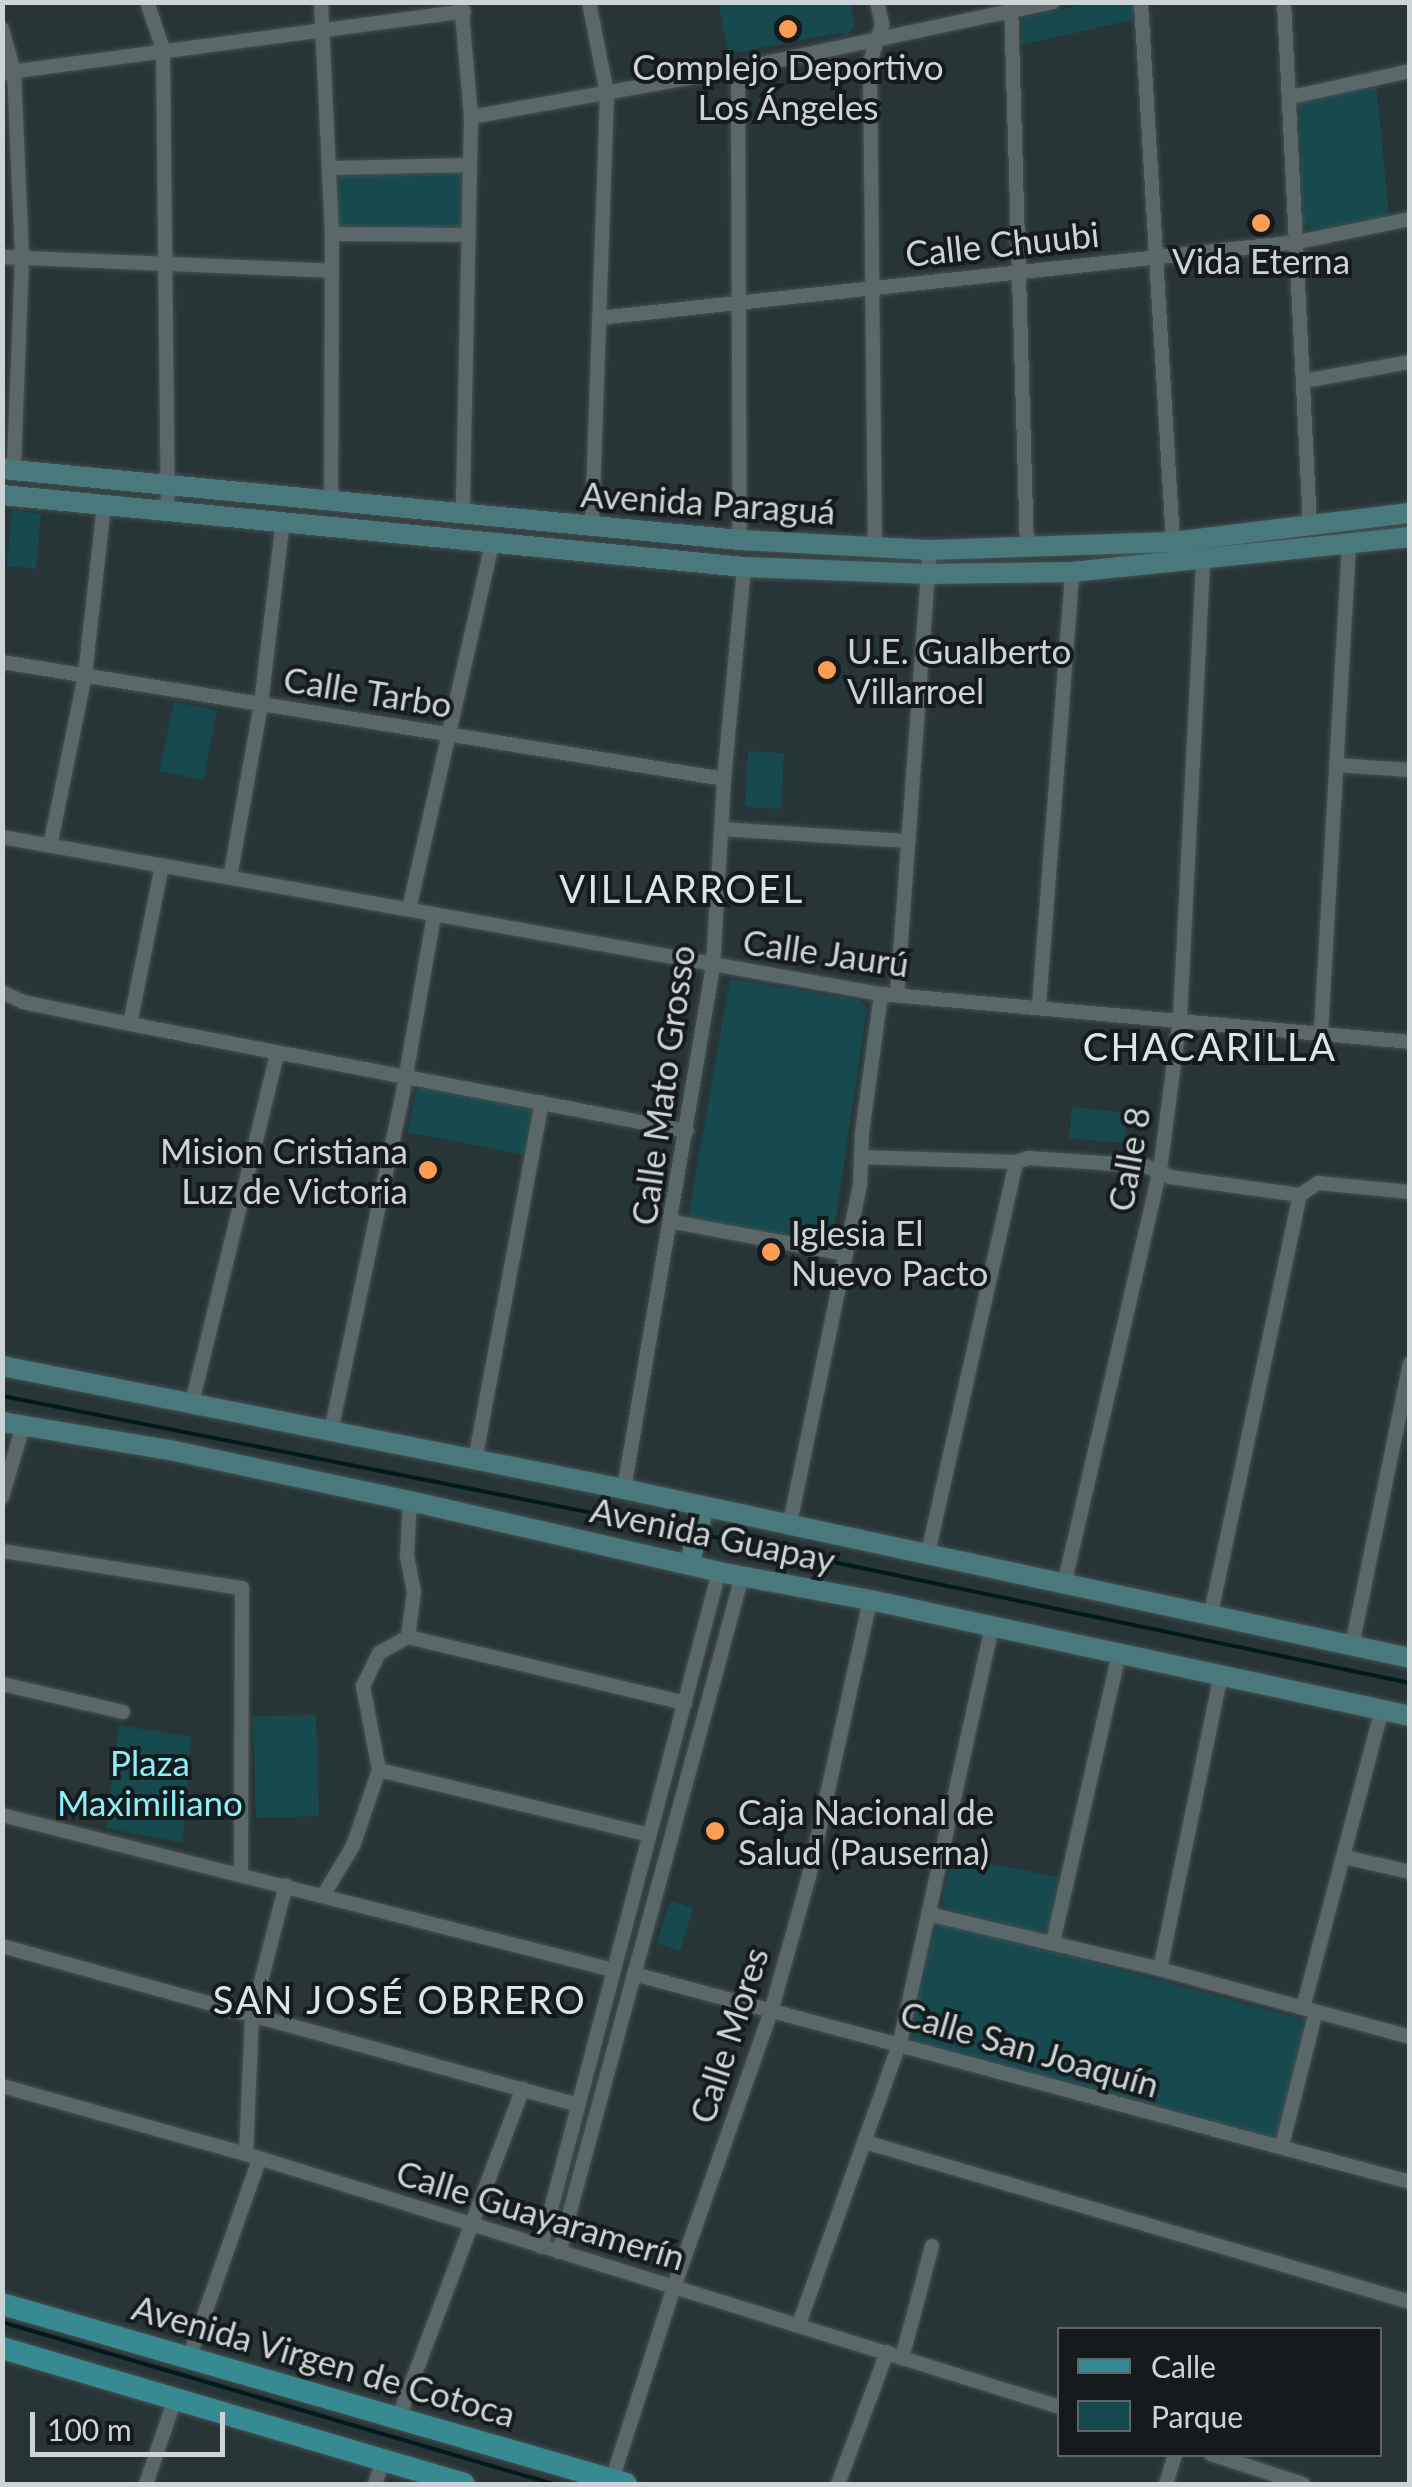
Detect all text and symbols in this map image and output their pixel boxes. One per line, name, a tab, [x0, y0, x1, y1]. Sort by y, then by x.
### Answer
marker: Complejo Deportivo Los Ángeles	[777, 18, 799, 40]
place label: Complejo Deportivo Los Ángeles	[632, 45, 944, 127]
street label: Calle Chuubi	[903, 212, 1101, 274]
marker: Vida Eterna	[1250, 212, 1272, 234]
place label: Vida Eterna	[1172, 239, 1350, 281]
street label: Avenida Paraguá	[579, 472, 837, 532]
place label: U.E. Gualberto Villarroel	[847, 629, 1071, 711]
street label: Calle Tarbo	[280, 657, 456, 725]
marker: U.E. Gualberto Villarroel	[816, 659, 838, 681]
district label: VILLARROEL	[559, 866, 805, 912]
street label: Calle Jaurú	[740, 920, 912, 984]
street label: Calle Mato Grosso	[622, 942, 702, 1228]
district label: CHACARILLA	[1083, 1024, 1337, 1070]
street label: Calle 8	[1098, 1104, 1158, 1214]
place label: Mision Cristiana Luz de Victoria	[160, 1129, 408, 1211]
marker: Mision Cristiana Luz de Victoria	[417, 1159, 439, 1181]
place label: Iglesia El Nuevo Pacto	[791, 1211, 988, 1293]
marker: Iglesia El Nuevo Pacto	[760, 1241, 782, 1263]
street label: Avenida Guapay	[587, 1488, 839, 1580]
park label: Plaza Maximiliano	[57, 1741, 243, 1823]
place label: Caja Nacional de Salud (Pauserna)	[738, 1790, 994, 1872]
marker: Caja Nacional de Salud (Pauserna)	[702, 1818, 728, 1844]
street label: Calle Mores	[680, 1942, 776, 2128]
district label: SAN JOSÉ OBRERO	[212, 1977, 588, 2023]
street label: Calle San Joaquín	[895, 1991, 1165, 2105]
street label: Calle Guayaramerín	[392, 2150, 690, 2278]
street label: Avenida Virgen de Cotoca	[127, 2285, 521, 2435]
legend	[1057, 2327, 1382, 2457]
text: Calle	[1151, 2348, 1216, 2384]
scale bar	[35, 2392, 230, 2454]
text: Parque	[1151, 2398, 1243, 2434]
text: 100 m	[47, 2411, 132, 2447]

